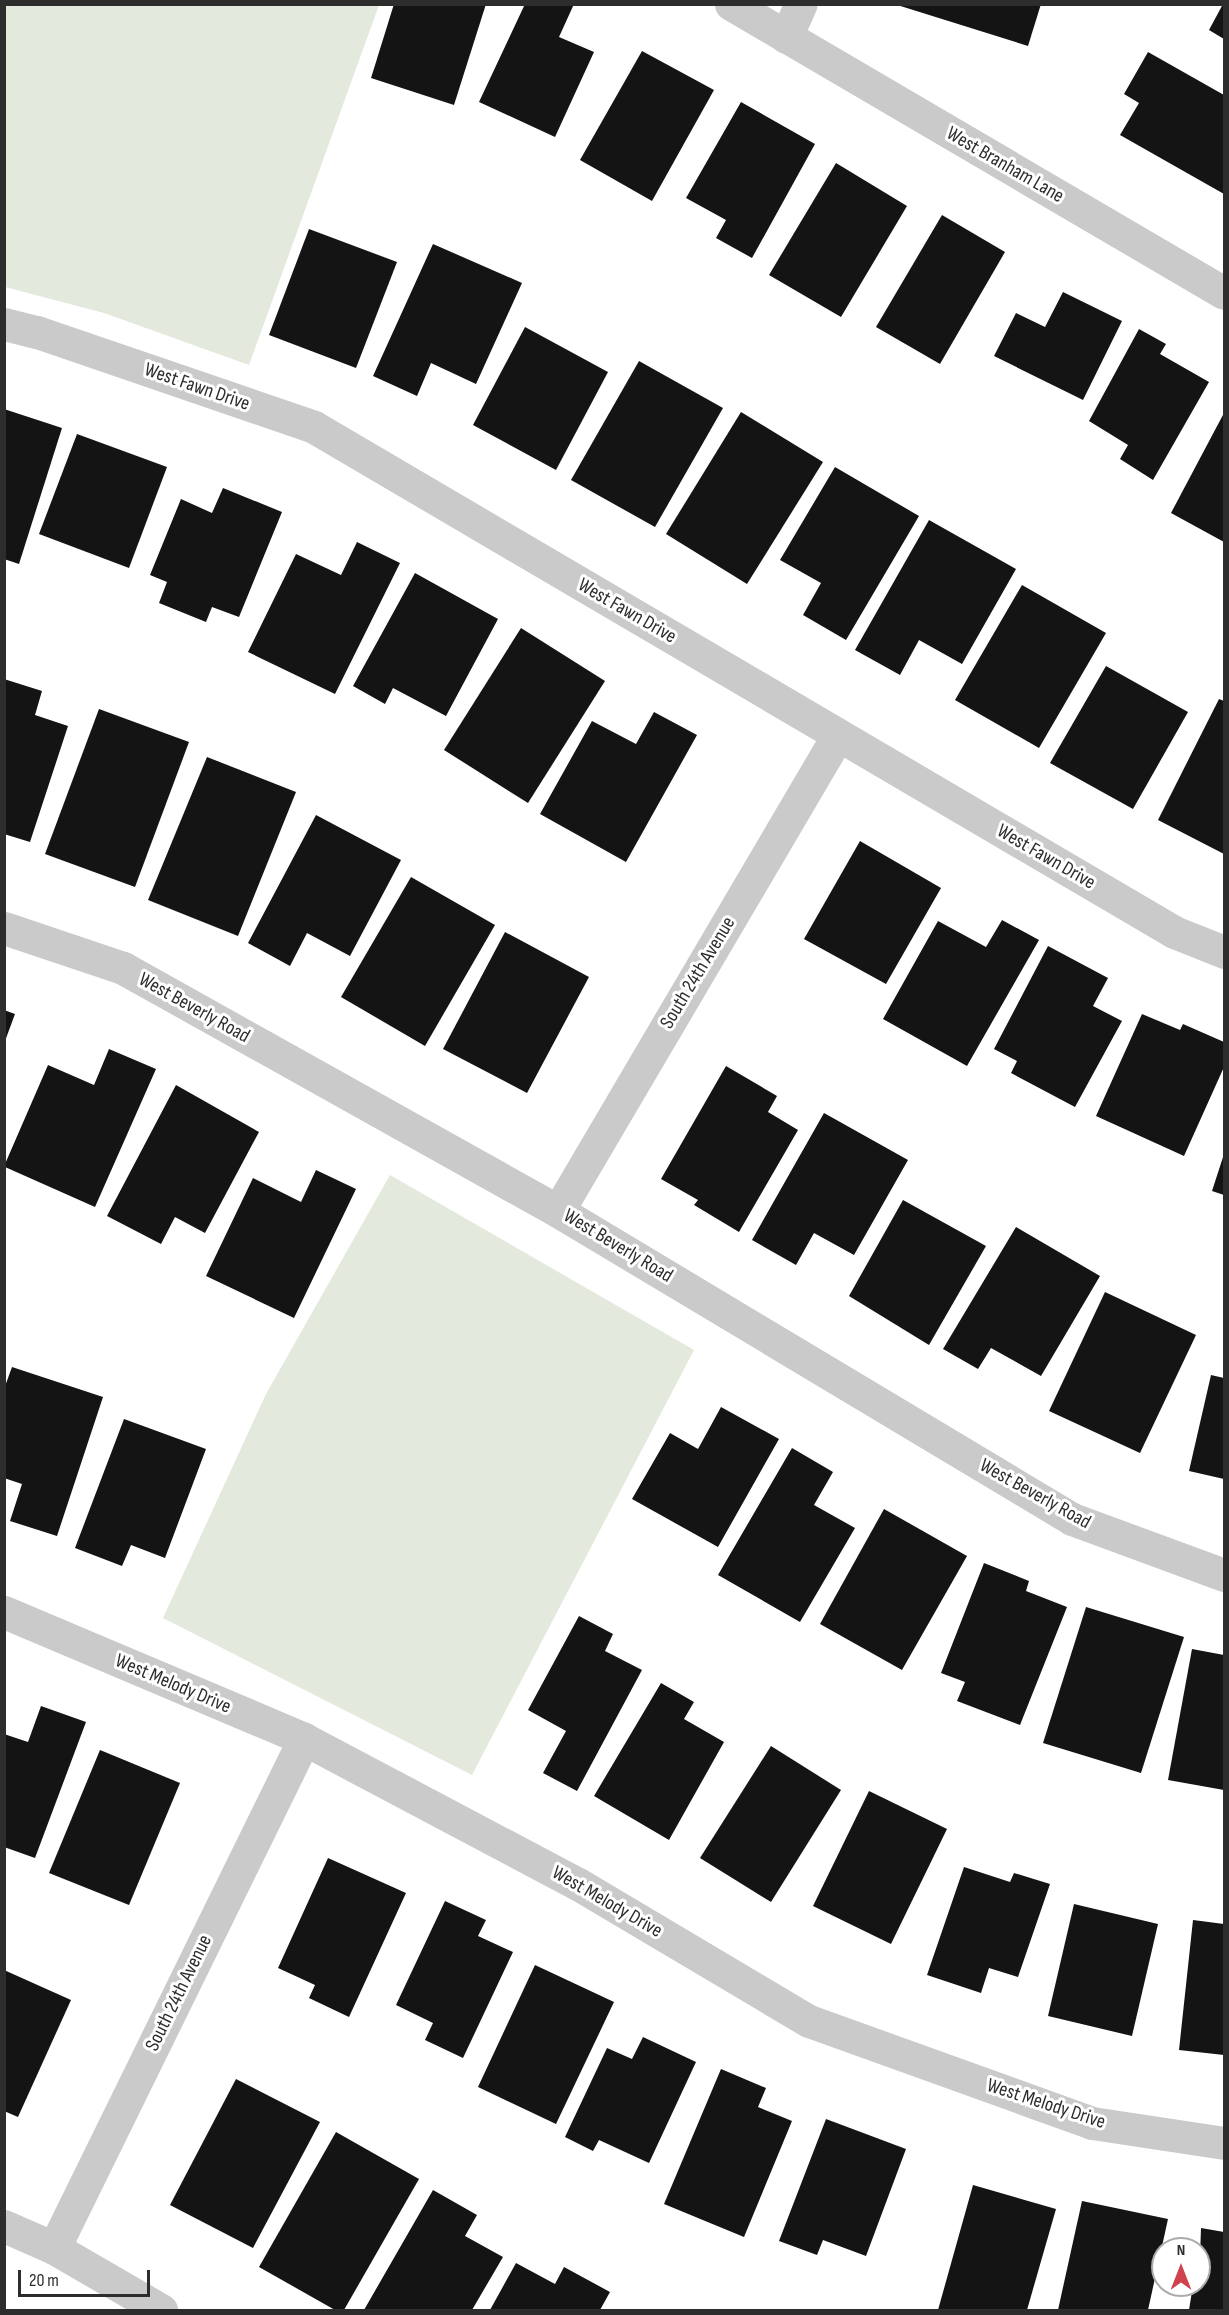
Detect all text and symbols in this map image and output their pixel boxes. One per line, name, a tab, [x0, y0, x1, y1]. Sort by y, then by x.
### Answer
street label: West Branham Lane	[942, 122, 1068, 208]
street label: West Fawn Drive	[141, 358, 253, 416]
street label: West Fawn Drive	[573, 573, 681, 649]
street label: West Fawn Drive	[992, 819, 1100, 895]
street label: South 24th Avenue	[655, 913, 741, 1033]
street label: West Beverly Road	[134, 968, 254, 1048]
street label: West Beverly Road	[559, 1204, 677, 1288]
street label: West Beverly Road	[975, 1454, 1095, 1534]
street label: West Melody Drive	[112, 1649, 234, 1719]
street label: West Melody Drive	[548, 1861, 666, 1943]
street label: South 24th Avenue	[141, 1931, 217, 2055]
street label: West Melody Drive	[984, 2074, 1108, 2134]
north arrow	[1151, 2237, 1211, 2297]
text: N	[1177, 2241, 1185, 2260]
scale bar	[21, 2258, 153, 2296]
text: 20 m	[29, 2270, 59, 2291]

